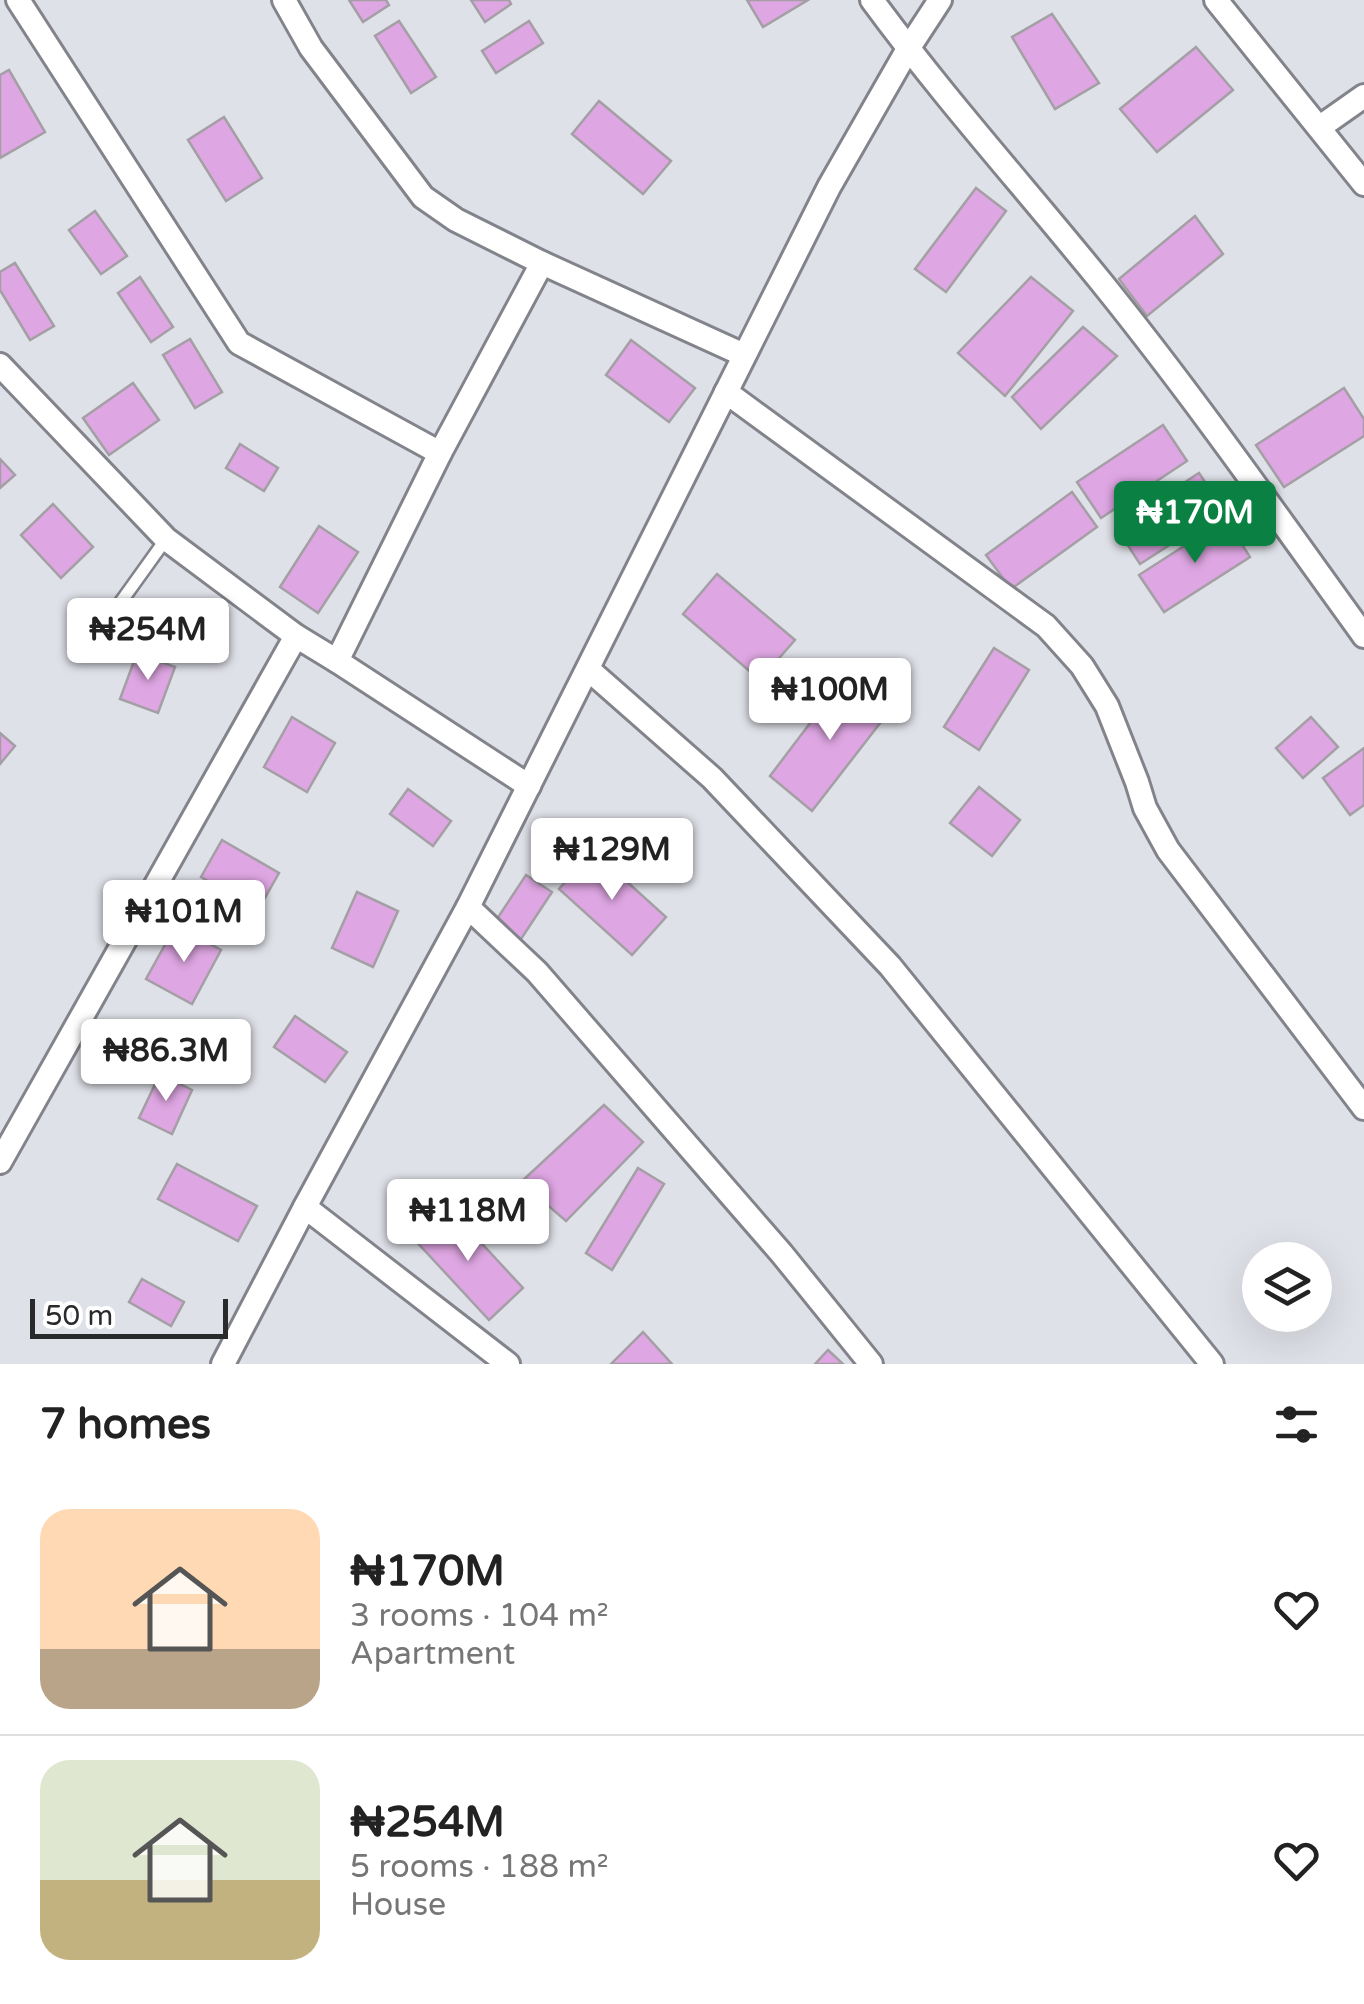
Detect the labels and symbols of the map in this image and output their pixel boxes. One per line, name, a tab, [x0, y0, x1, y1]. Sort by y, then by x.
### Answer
pin: ₦170M	[1125, 481, 1265, 566]
pin: ₦254M	[78, 598, 218, 683]
pin: ₦100M	[760, 658, 900, 743]
pin: ₦129M	[542, 818, 682, 903]
pin: ₦101M	[114, 880, 254, 965]
pin: ₦86.3M	[85, 1019, 247, 1104]
pin: ₦118M	[398, 1179, 538, 1264]
scale bar	[30, 1294, 228, 1338]

